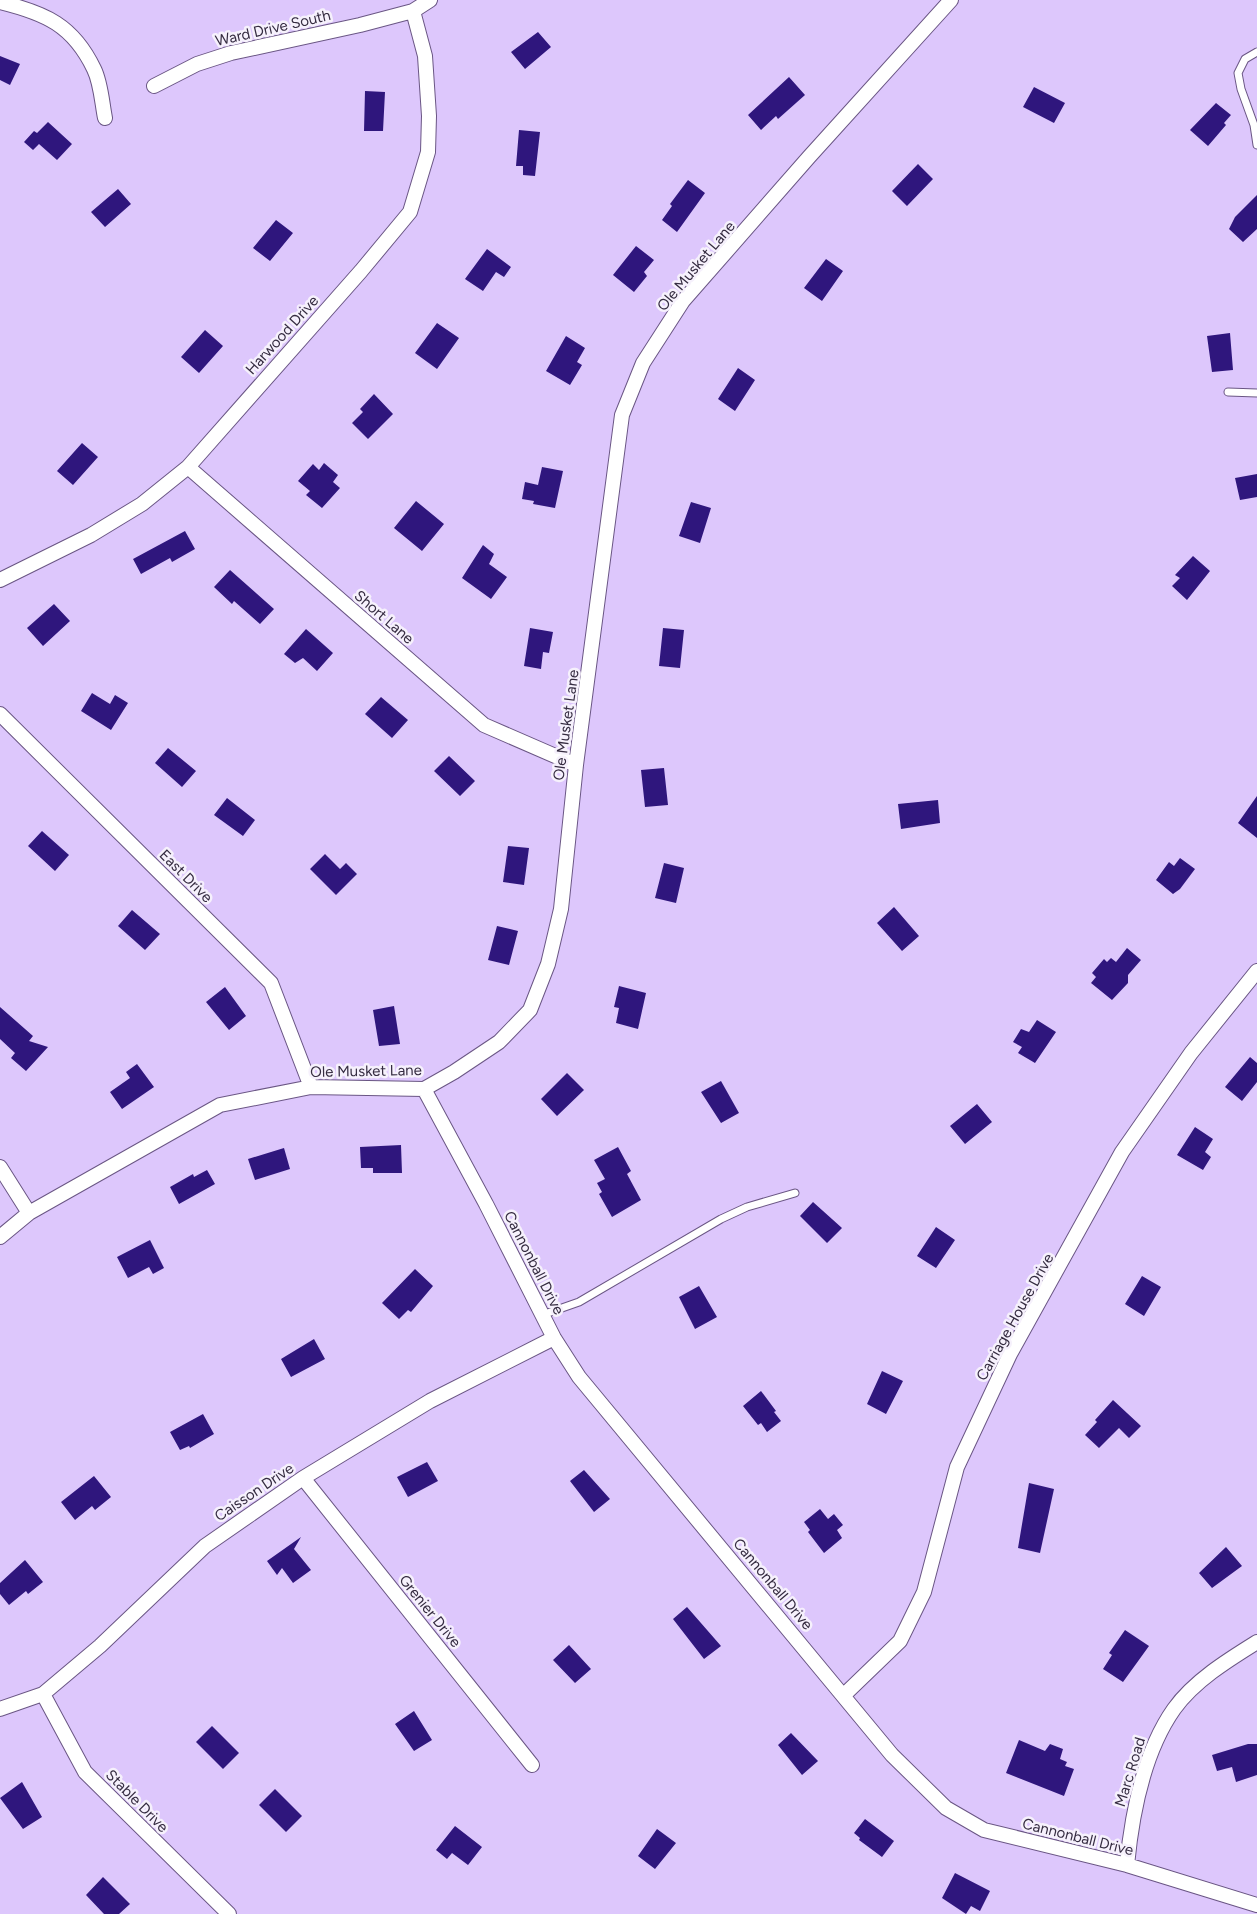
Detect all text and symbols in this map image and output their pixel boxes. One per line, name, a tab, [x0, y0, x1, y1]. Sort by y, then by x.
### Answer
street label: Ward Drive South	[214, 6, 332, 50]
street label: Ole Musket Lane	[653, 217, 739, 315]
street label: Harwood Drive	[242, 292, 322, 378]
street label: Short Lane	[351, 586, 417, 648]
street label: Ole Musket Lane	[549, 669, 583, 781]
street label: East Drive	[156, 846, 216, 906]
street label: Ole Musket Lane	[310, 1061, 422, 1081]
street label: Cannonball Drive	[500, 1208, 568, 1318]
street label: Carriage House Drive	[973, 1250, 1057, 1384]
street label: Caisson Drive	[211, 1459, 297, 1525]
street label: Cannonball Drive	[730, 1535, 816, 1633]
street label: Grenier Drive	[395, 1571, 465, 1651]
street label: Marc Road	[1111, 1735, 1149, 1809]
street label: Stable Drive	[102, 1766, 172, 1836]
street label: Cannonball Drive	[1021, 1815, 1135, 1859]

